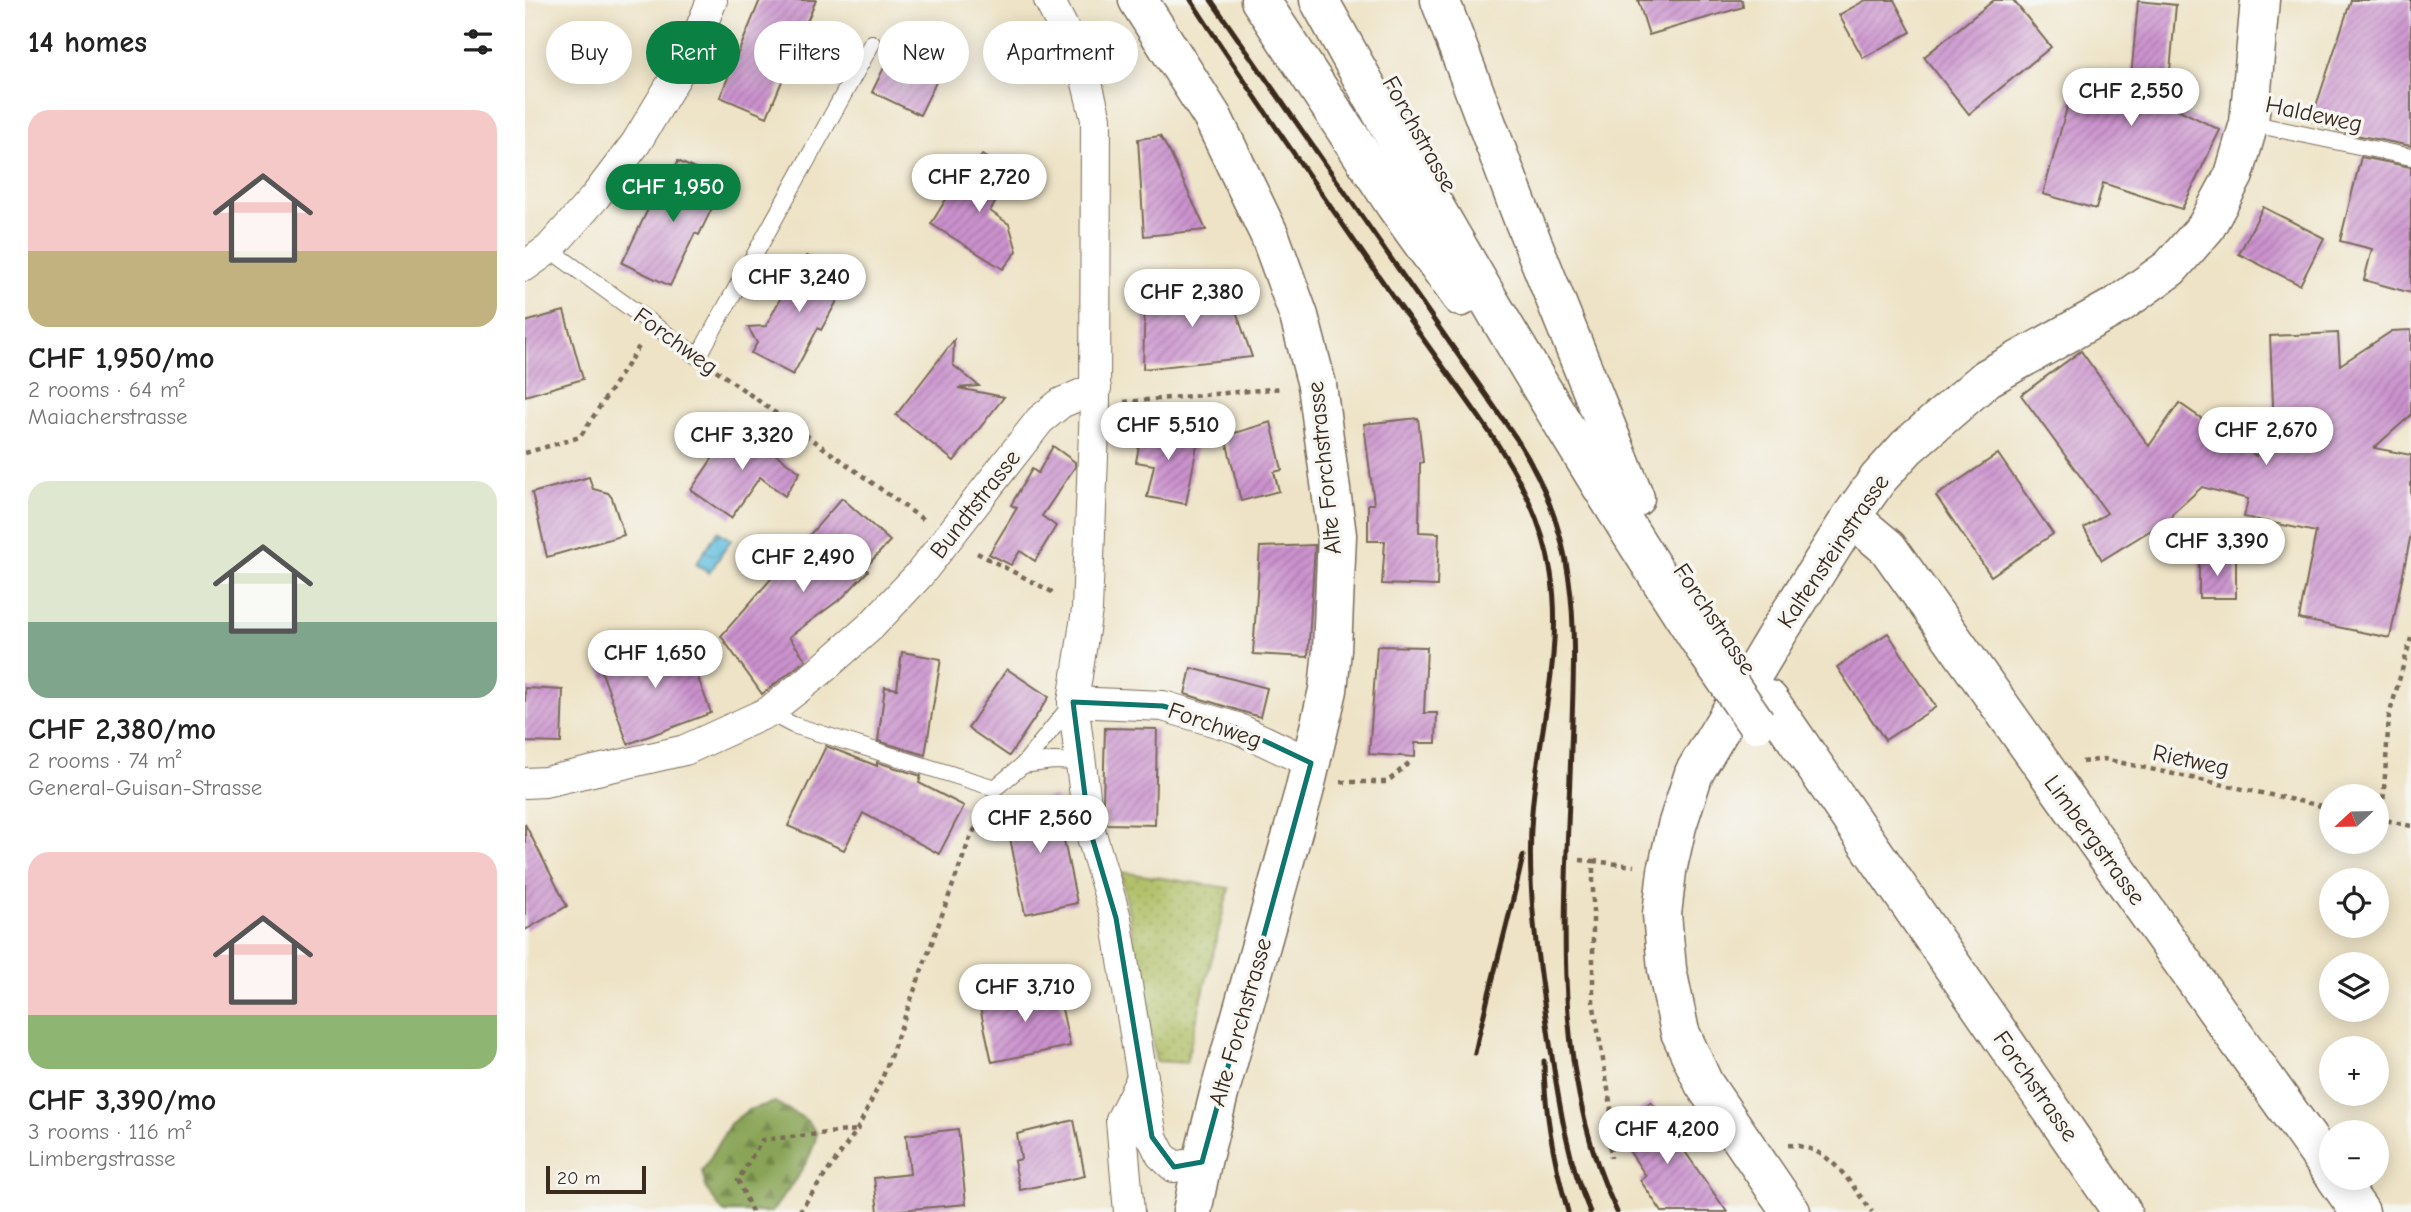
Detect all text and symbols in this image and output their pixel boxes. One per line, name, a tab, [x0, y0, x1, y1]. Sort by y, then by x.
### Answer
chip: Buy	[546, 21, 632, 84]
chip: Rent	[646, 21, 740, 84]
chip: Filters	[754, 21, 864, 84]
chip: New	[878, 21, 969, 84]
chip: Apartment	[983, 21, 1138, 84]
icon: filters	[459, 23, 497, 61]
text: 14 homes	[28, 25, 147, 60]
pin: CHF 2,550	[2051, 68, 2211, 128]
street label: Forchstrasse	[1377, 71, 1463, 197]
text: CHF 2,550	[2078, 77, 2184, 104]
street label: Haldeweg	[2263, 90, 2365, 138]
pin: CHF 2,720	[899, 154, 1059, 214]
icon: home	[200, 155, 326, 281]
text: CHF 2,720	[928, 163, 1030, 190]
pin: CHF 1,950	[593, 164, 753, 224]
text: CHF 1,950	[622, 173, 724, 200]
pin: CHF 3,240	[719, 254, 879, 314]
text: CHF 3,240	[748, 263, 850, 290]
pin: CHF 2,380	[1112, 270, 1272, 329]
text: CHF 2,380	[1140, 278, 1244, 305]
street label: Forchweg	[628, 301, 724, 381]
text: CHF 1,950/mo	[28, 341, 214, 376]
text: 2 rooms · 64 m²	[28, 376, 185, 403]
street label: Alte Forchstrasse	[1301, 380, 1347, 556]
pin: CHF 5,510	[1088, 402, 1248, 462]
text: Maiacherstrasse	[28, 403, 188, 430]
pin: CHF 2,670	[2186, 407, 2346, 467]
text: CHF 5,510	[1117, 411, 1219, 438]
pin: CHF 3,320	[662, 412, 822, 472]
text: CHF 2,670	[2214, 416, 2318, 443]
text: CHF 3,320	[690, 421, 794, 448]
street label: Bundtstrasse	[924, 444, 1026, 564]
street label: Kaltensteinstrasse	[1771, 469, 1895, 633]
pin: CHF 3,390	[2137, 518, 2297, 578]
icon: home	[200, 526, 326, 652]
text: CHF 3,390	[2165, 527, 2269, 554]
pin: CHF 2,490	[723, 534, 883, 594]
text: CHF 2,490	[751, 543, 855, 570]
street label: Forchstrasse	[1667, 558, 1763, 680]
pin: CHF 1,650	[575, 630, 735, 690]
text: CHF 1,650	[604, 639, 706, 666]
street label: Forchweg	[1165, 696, 1265, 754]
text: CHF 2,380/mo	[28, 712, 216, 747]
street label: Rietweg	[2150, 738, 2232, 782]
text: 2 rooms · 74 m²	[28, 747, 181, 774]
street label: Limbergstrasse	[2038, 770, 2152, 910]
text: General-Guisan-Strasse	[28, 774, 262, 801]
north arrow	[2319, 784, 2389, 854]
map controls	[2319, 784, 2389, 1190]
pin: CHF 2,560	[960, 796, 1120, 855]
text: CHF 2,560	[987, 804, 1093, 831]
button: locate	[2319, 868, 2389, 938]
icon: home	[200, 897, 326, 1023]
street label: Alte Forchstrasse	[1203, 934, 1277, 1110]
button: layers	[2319, 952, 2389, 1022]
pin: CHF 3,710	[945, 964, 1105, 1024]
text: CHF 3,710	[975, 973, 1075, 1000]
street label: Forchstrasse	[1988, 1025, 2084, 1147]
button: +	[2319, 1036, 2389, 1106]
text: CHF 3,390/mo	[28, 1083, 216, 1118]
pin: CHF 4,200	[1587, 1106, 1747, 1166]
text: CHF 4,200	[1615, 1115, 1719, 1142]
text: 3 rooms · 116 m²	[28, 1118, 192, 1145]
button: −	[2319, 1120, 2389, 1190]
text: Limbergstrasse	[28, 1145, 176, 1172]
scale bar	[546, 1163, 646, 1195]
text: 20 m	[557, 1167, 601, 1189]

